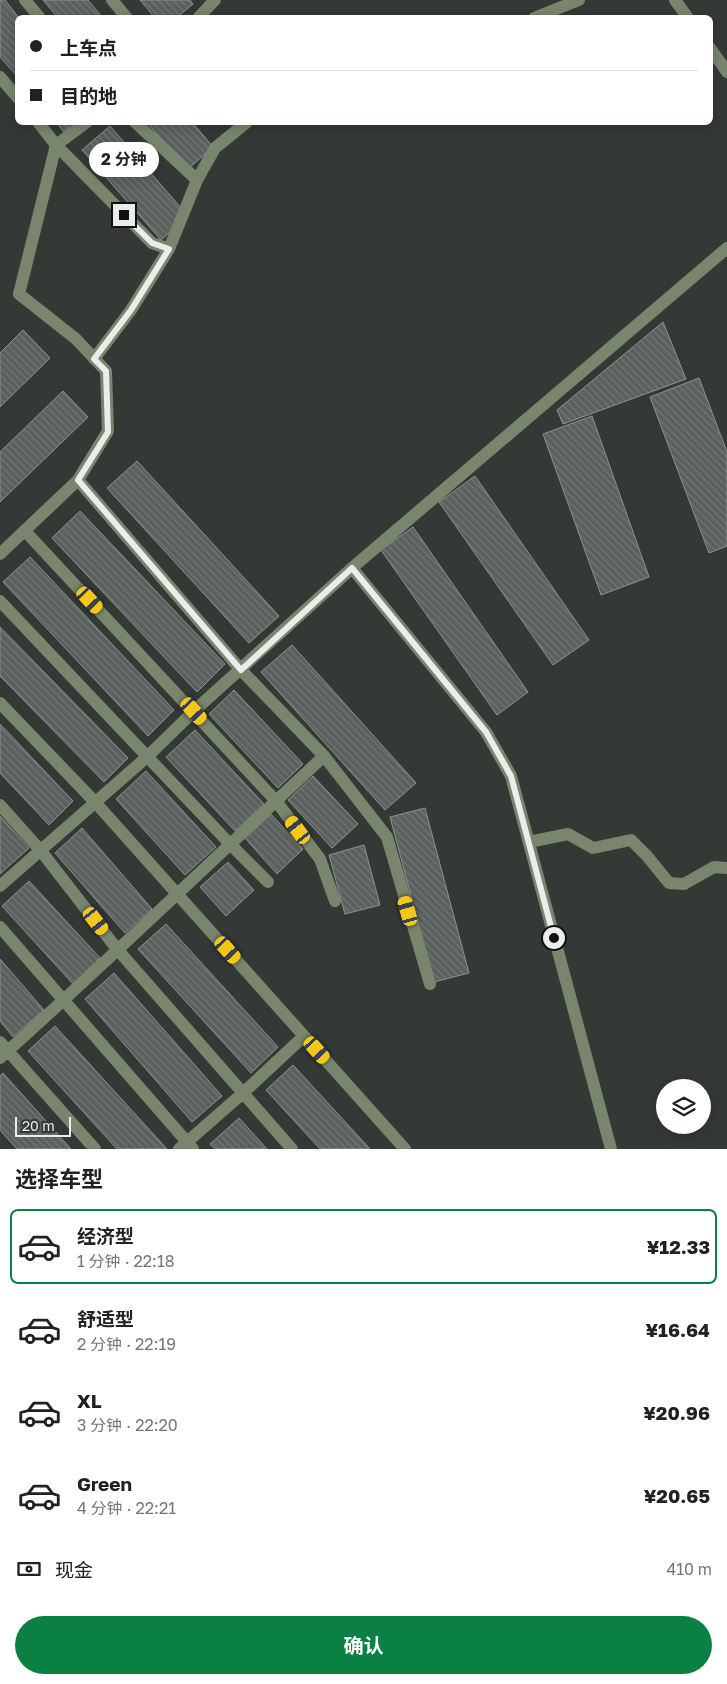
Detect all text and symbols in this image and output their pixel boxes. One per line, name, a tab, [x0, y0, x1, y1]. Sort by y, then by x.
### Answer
text: 上车点	[60, 36, 117, 59]
text: 目的地	[60, 84, 117, 107]
callout: 2 分钟	[89, 142, 159, 178]
text: 2 分钟	[101, 149, 147, 169]
route end	[113, 204, 135, 226]
car	[74, 584, 105, 616]
car	[178, 695, 209, 727]
car	[282, 814, 313, 846]
car	[396, 895, 419, 927]
car	[80, 905, 111, 937]
route start	[543, 927, 565, 949]
car	[212, 934, 243, 966]
car	[301, 1034, 332, 1066]
map controls	[656, 1079, 711, 1134]
button: layers	[656, 1079, 711, 1134]
scale bar	[15, 1114, 71, 1137]
text: 20 m	[22, 1117, 55, 1134]
text: 选择车型	[15, 1165, 103, 1192]
icon: car	[17, 1224, 62, 1269]
text: 经济型	[77, 1224, 134, 1247]
text: ¥12.33	[647, 1235, 710, 1258]
text: 1 分钟 · 22:18	[77, 1251, 174, 1271]
icon: car	[17, 1307, 62, 1352]
text: 舒适型	[77, 1307, 134, 1330]
text: ¥16.64	[646, 1318, 710, 1341]
text: 2 分钟 · 22:19	[77, 1334, 176, 1354]
text: XL	[77, 1389, 102, 1412]
icon: car	[17, 1390, 62, 1435]
text: ¥20.96	[643, 1401, 710, 1424]
text: 3 分钟 · 22:20	[77, 1415, 178, 1435]
text: Green	[77, 1472, 132, 1495]
icon: car	[17, 1473, 62, 1518]
text: ¥20.65	[644, 1484, 710, 1507]
text: 4 分钟 · 22:21	[77, 1498, 176, 1518]
icon: cash	[15, 1555, 43, 1583]
text: 现金	[55, 1558, 93, 1581]
text: 410 m	[666, 1559, 712, 1579]
button: 确认	[15, 1616, 712, 1674]

